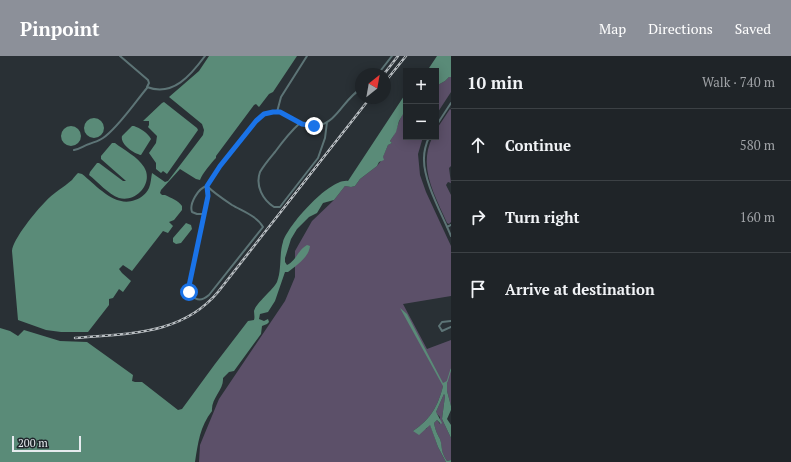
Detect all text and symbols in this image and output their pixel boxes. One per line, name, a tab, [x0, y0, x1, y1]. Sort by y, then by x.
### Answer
text: Pinpoint	[20, 16, 100, 41]
text: Map	[599, 19, 626, 38]
text: Directions	[648, 19, 713, 38]
text: Saved	[735, 19, 771, 38]
north arrow	[355, 68, 391, 104]
map controls	[403, 68, 439, 140]
button: +	[403, 68, 439, 104]
text: 10 min	[467, 71, 523, 94]
text: Walk · 740 m	[702, 73, 775, 91]
button: −	[403, 104, 439, 140]
route end	[305, 117, 323, 135]
icon: ahead	[467, 134, 489, 156]
text: Continue	[505, 135, 571, 155]
text: 580 m	[740, 136, 775, 154]
icon: right	[467, 206, 489, 228]
text: Turn right	[505, 207, 580, 227]
text: 160 m	[740, 208, 775, 226]
icon: arrive	[467, 278, 489, 300]
text: Arrive at destination	[505, 279, 655, 299]
route start	[180, 283, 198, 301]
scale bar	[12, 434, 81, 453]
text: 200 m	[18, 436, 48, 450]

